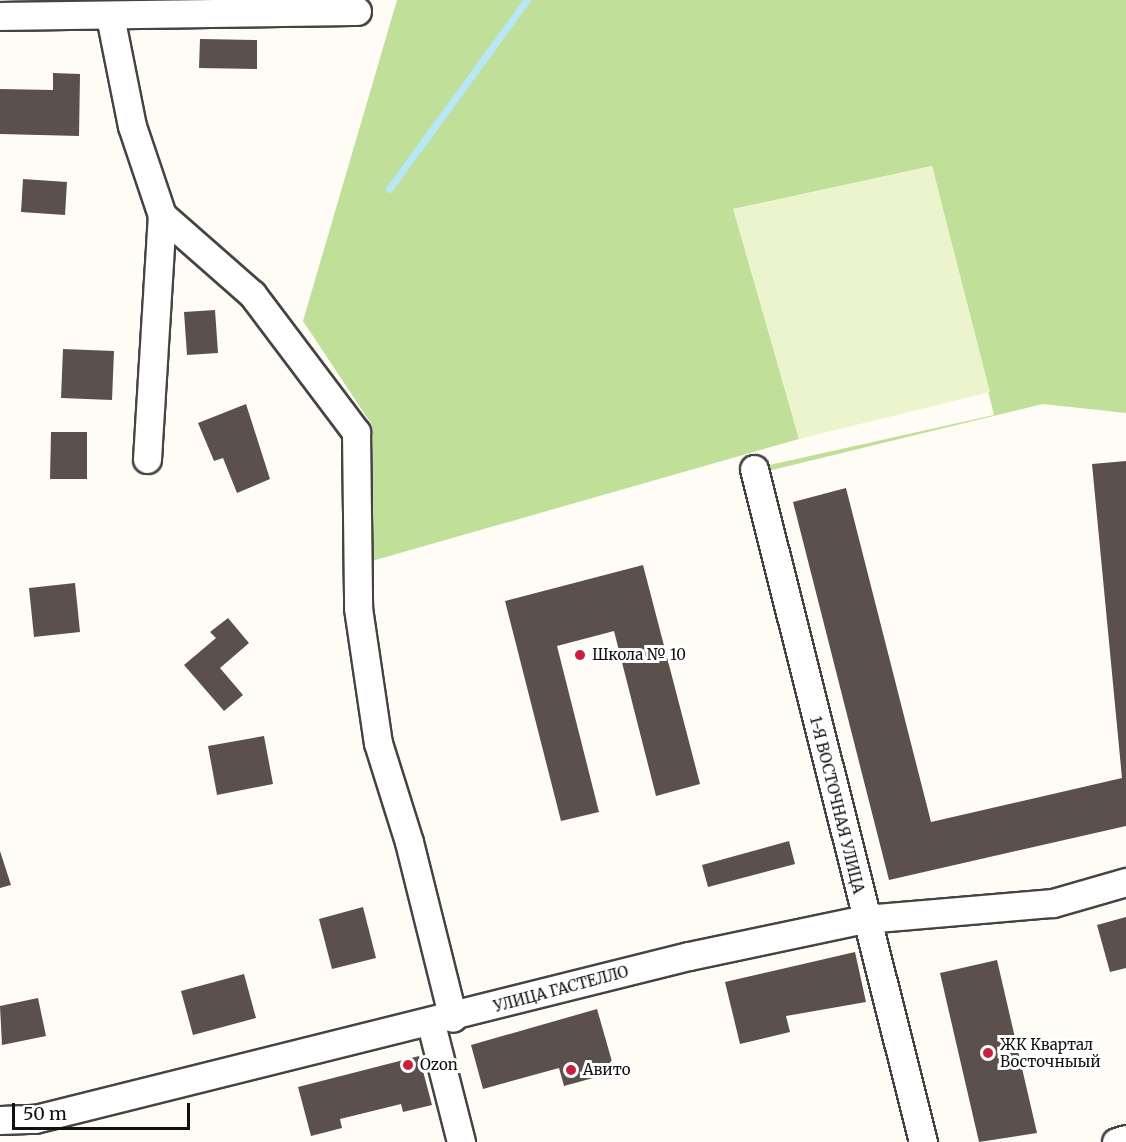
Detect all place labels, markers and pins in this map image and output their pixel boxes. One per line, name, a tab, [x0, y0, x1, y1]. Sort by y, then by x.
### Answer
place label: Школа № 10	[592, 646, 686, 664]
marker: Школа № 10	[573, 648, 587, 662]
place label: ЖК Квартал Восточныый	[1000, 1035, 1101, 1070]
marker: ЖК Квартал Восточныый	[981, 1046, 995, 1060]
place label: Ozon	[420, 1056, 458, 1074]
marker: Ozon	[401, 1058, 415, 1072]
place label: Авито	[583, 1061, 630, 1079]
marker: Авито	[564, 1063, 578, 1077]

